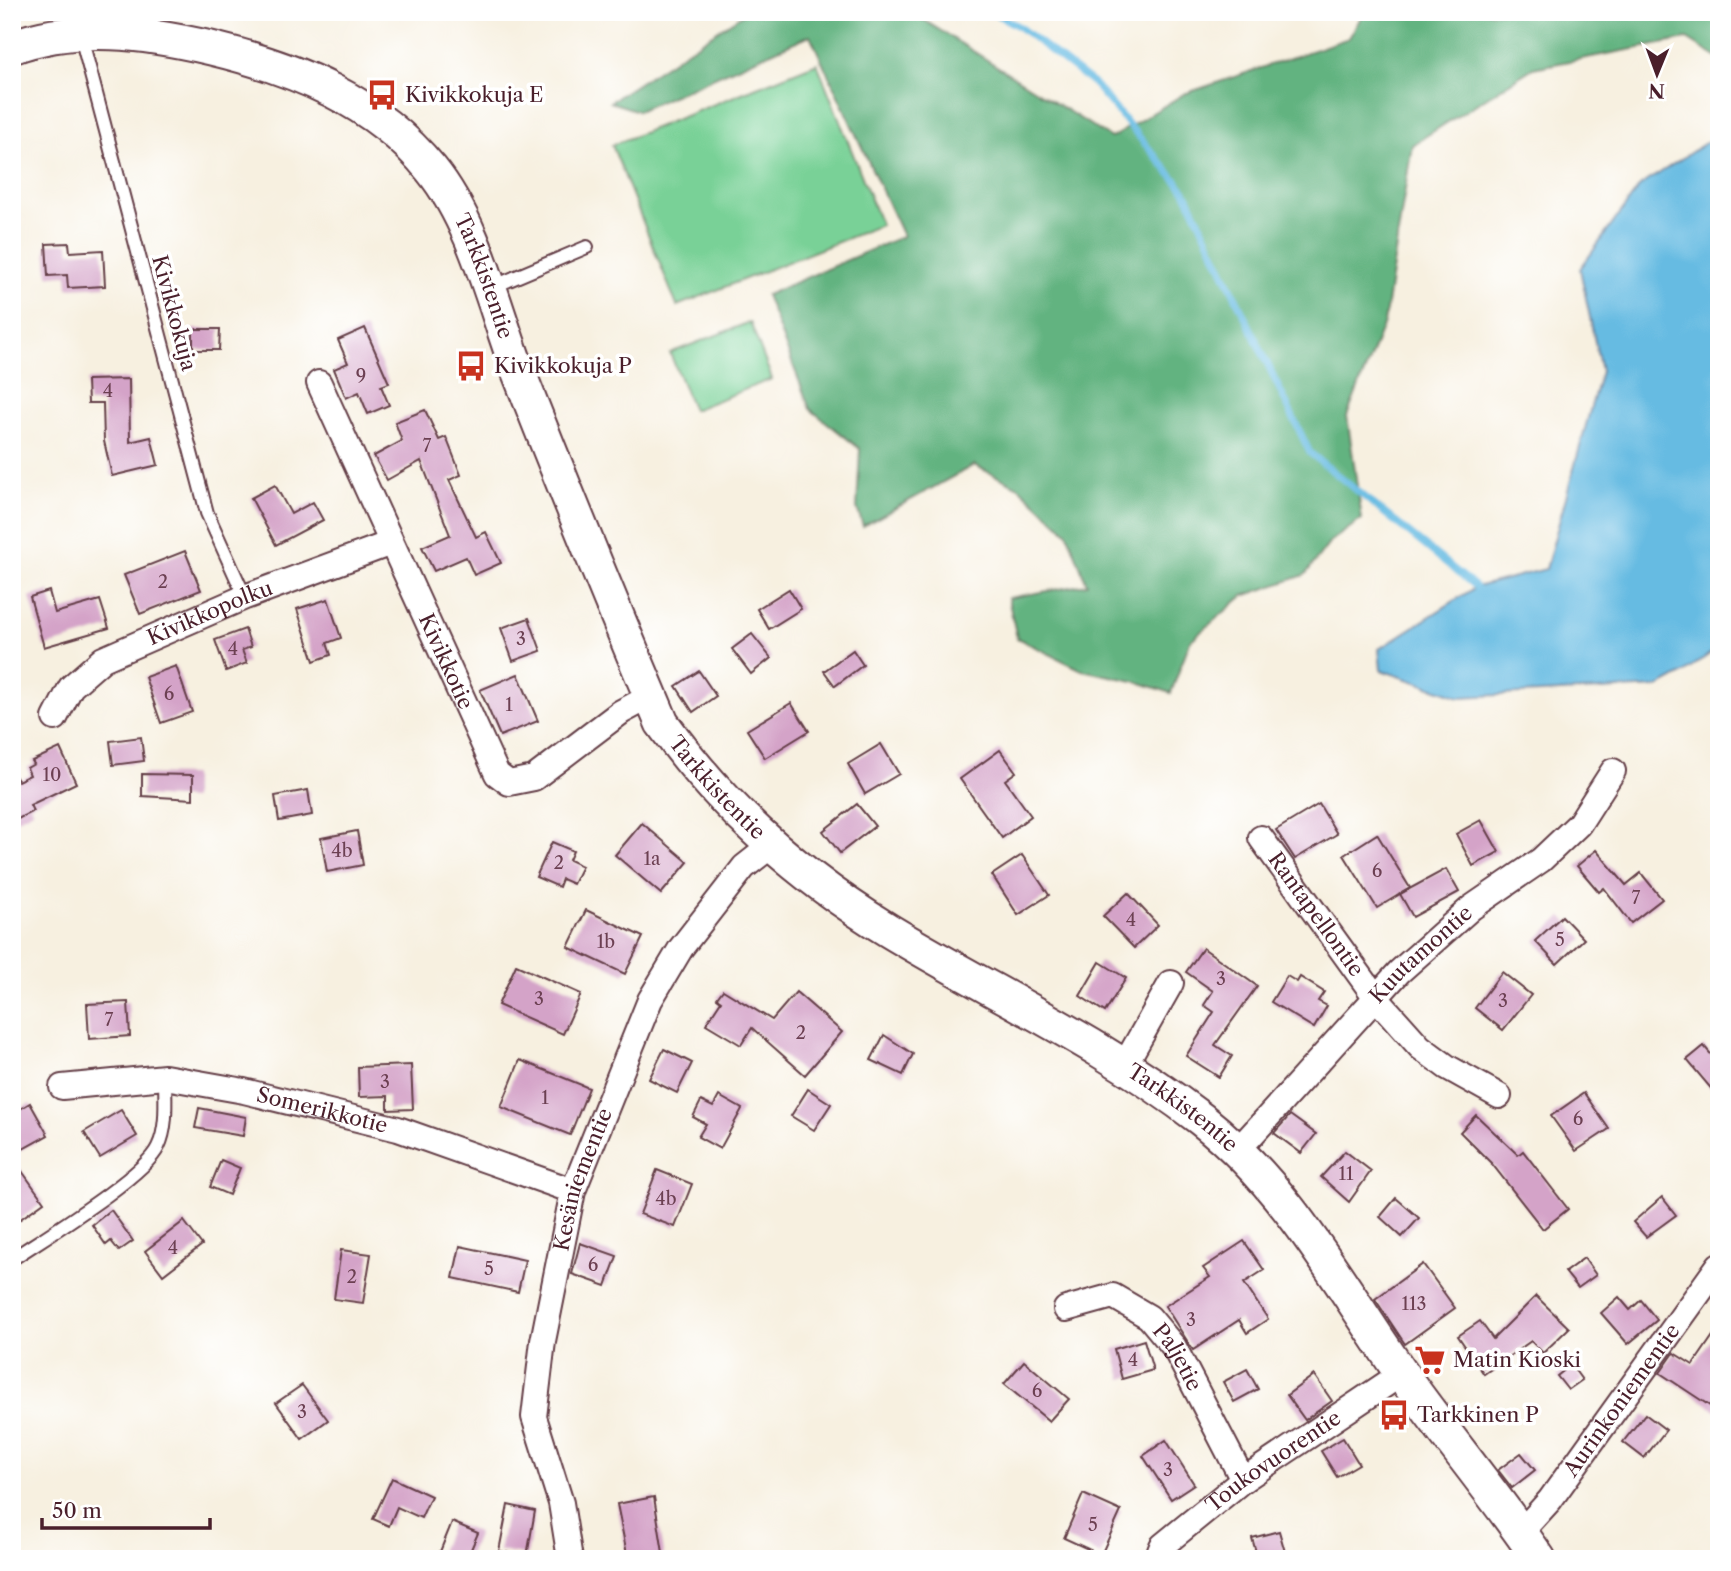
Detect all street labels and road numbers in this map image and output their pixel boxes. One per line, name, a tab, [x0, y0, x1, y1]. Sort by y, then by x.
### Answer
street label: Tarkkistentie	[449, 209, 519, 342]
street label: Kivikkokuja	[147, 252, 202, 374]
street label: Kivikkopolku	[143, 575, 276, 650]
street label: Kivikkotie	[414, 610, 479, 713]
street label: Tarkkistentie	[664, 731, 771, 844]
street label: Rantapellontie	[1263, 847, 1369, 981]
street label: Kuutamontie	[1364, 900, 1477, 1008]
street label: Tarkkistentie	[1123, 1058, 1243, 1157]
street label: Somerikkotie	[254, 1082, 390, 1138]
street label: Kesäniementie	[548, 1104, 617, 1253]
street label: Paljetie	[1148, 1318, 1207, 1395]
street label: Aurinkoniementie	[1557, 1319, 1685, 1482]
street label: Toukovuorentie	[1201, 1405, 1345, 1517]

